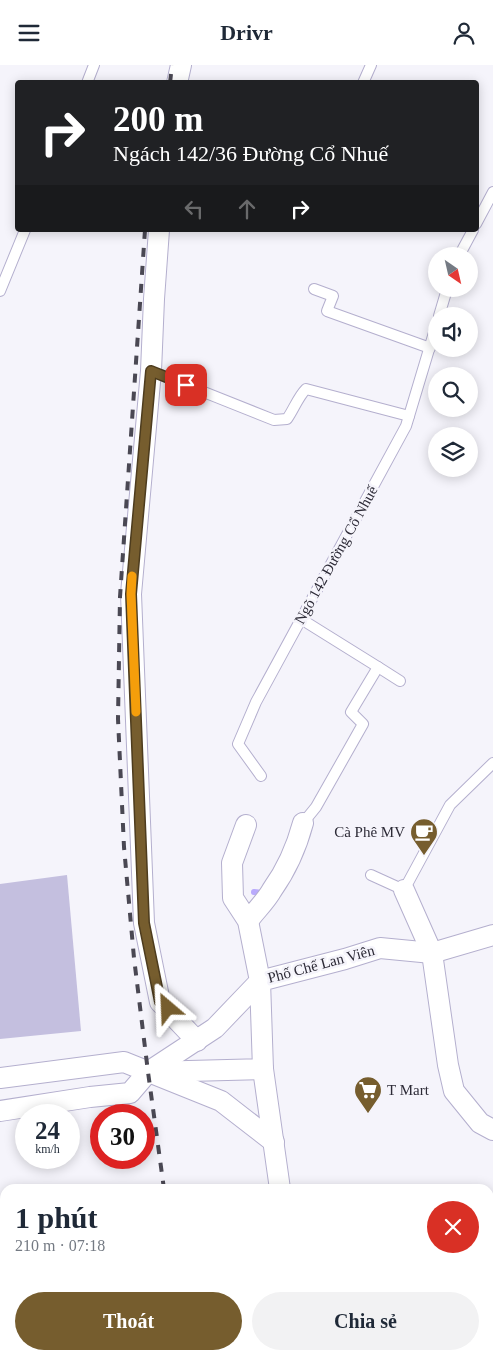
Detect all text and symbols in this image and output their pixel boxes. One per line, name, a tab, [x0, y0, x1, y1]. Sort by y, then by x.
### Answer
icon: menu	[15, 19, 43, 47]
icon: person	[450, 19, 478, 47]
text: Drivr	[220, 20, 273, 45]
icon: right	[30, 100, 95, 165]
text: 200 m	[113, 100, 203, 139]
text: Ngách 142/36 Đường Cổ Nhuế	[113, 141, 388, 166]
icon: left	[180, 195, 208, 223]
icon: ahead	[233, 195, 261, 223]
icon: right	[286, 195, 314, 223]
north arrow	[428, 247, 478, 297]
map controls	[428, 247, 478, 477]
button: sound	[428, 307, 478, 357]
pin	[165, 364, 207, 406]
button: search	[428, 367, 478, 417]
icon: arrive	[172, 371, 200, 399]
button: layers	[428, 427, 478, 477]
street label: Ngõ 142 Đường Cổ Nhuế	[291, 483, 381, 627]
cafe icon: Cà Phê MV	[409, 817, 439, 856]
place label: Cà Phê MV	[334, 824, 405, 840]
street label: Phố Chế Lan Viên	[266, 942, 377, 986]
position arrow	[141, 981, 193, 1033]
supermarket icon: T Mart	[353, 1075, 383, 1114]
place label: T Mart	[387, 1082, 430, 1098]
speed limit sign: 30	[90, 1104, 155, 1169]
text: 24	[35, 1117, 60, 1144]
text: km/h	[35, 1142, 60, 1156]
text: 1 phút	[15, 1201, 98, 1234]
button: close	[427, 1201, 479, 1253]
text: 210 m · 07:18	[15, 1237, 105, 1254]
button: Thoát	[15, 1292, 242, 1350]
button: Chia sẻ	[252, 1292, 479, 1350]

